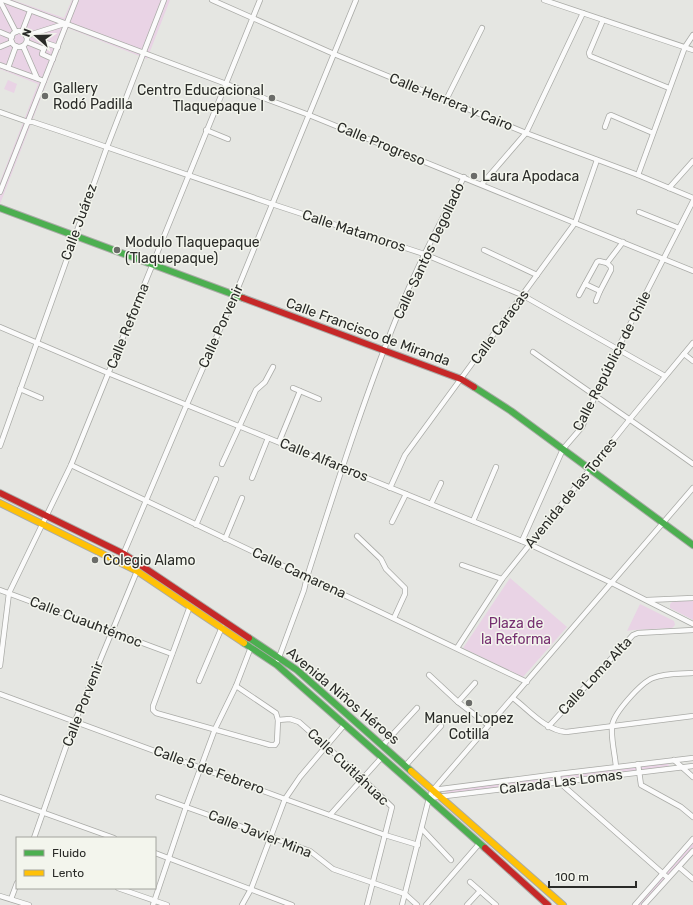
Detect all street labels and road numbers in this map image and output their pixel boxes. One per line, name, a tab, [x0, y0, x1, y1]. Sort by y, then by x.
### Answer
street label: Calle Herrera y Cairo	[387, 69, 515, 135]
street label: Calle Progreso	[334, 119, 428, 169]
street label: Calle Santos Degollado	[390, 180, 468, 322]
street label: Calle Juárez	[57, 181, 101, 263]
street label: Calle Matamoros	[300, 206, 408, 256]
street label: Calle Reforma	[103, 281, 153, 371]
street label: Calle Porvenir	[195, 281, 247, 371]
street label: Calle Caracas	[467, 287, 533, 367]
street label: Calle República de Chile	[569, 288, 655, 434]
street label: Calle Francisco de Miranda	[284, 294, 452, 370]
street label: Avenida de las Torres	[521, 434, 621, 552]
street label: Calle Alfareros	[277, 435, 371, 485]
street label: Calle Camarena	[249, 544, 349, 602]
street label: Calle Cuauhtémoc	[27, 593, 145, 651]
street label: Calle Loma Alta	[555, 634, 635, 718]
street label: Avenida Niños Héroes	[283, 644, 403, 748]
street label: Calle Porvenir	[59, 658, 107, 749]
street label: Calle Cuitláhuac	[304, 725, 392, 809]
street label: Calle 5 de Febrero	[151, 742, 267, 798]
street label: Calzada Las Lomas	[498, 766, 624, 798]
street label: Calle Javier Mina	[206, 806, 314, 862]

